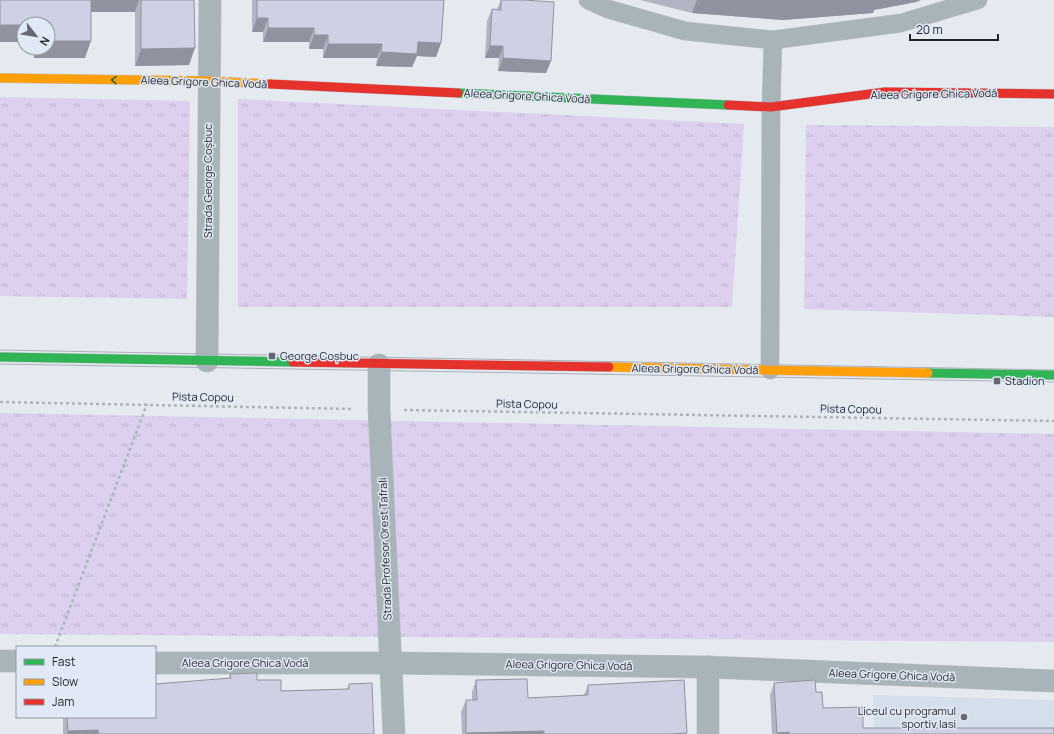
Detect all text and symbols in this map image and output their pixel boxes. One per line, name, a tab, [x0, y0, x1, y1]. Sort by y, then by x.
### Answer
north arrow	[16, 16, 56, 56]
scale bar	[910, 16, 998, 42]
text: 20 m	[916, 21, 943, 38]
text: N	[36, 34, 53, 49]
street label: Aleea Grigore Ghica Vodă	[140, 72, 268, 91]
one-way arrow	[111, 75, 117, 84]
street label: Aleea Grigore Ghica Vodă	[463, 85, 591, 106]
street label: Aleea Grigore Ghica Vodă	[871, 85, 997, 102]
street label: Strada George Coșbuc	[200, 124, 215, 238]
place label: George Coșbuc	[280, 348, 359, 363]
marker: George Coșbuc	[267, 351, 277, 361]
street label: Aleea Grigore Ghica Vodă	[632, 360, 758, 377]
place label: Stadion	[1005, 373, 1044, 388]
marker: Stadion	[992, 376, 1002, 386]
street label: Pista Copou	[172, 388, 234, 405]
street label: Pista Copou	[496, 395, 558, 412]
street label: Pista Copou	[820, 400, 882, 417]
street label: Strada Profesor Orest Tafrali	[375, 477, 394, 621]
legend	[16, 646, 156, 718]
text: Fast	[52, 653, 76, 670]
street label: Aleea Grigore Ghica Vodă	[182, 655, 308, 670]
street label: Aleea Grigore Ghica Vodă	[506, 656, 632, 673]
street label: Aleea Grigore Ghica Vodă	[828, 665, 956, 684]
text: Slow	[52, 673, 78, 690]
text: Jam	[52, 693, 74, 710]
place label: Liceul cu programul sportiv Iasi	[858, 703, 956, 731]
marker: Liceul cu programul sportiv Iasi	[959, 712, 969, 722]

